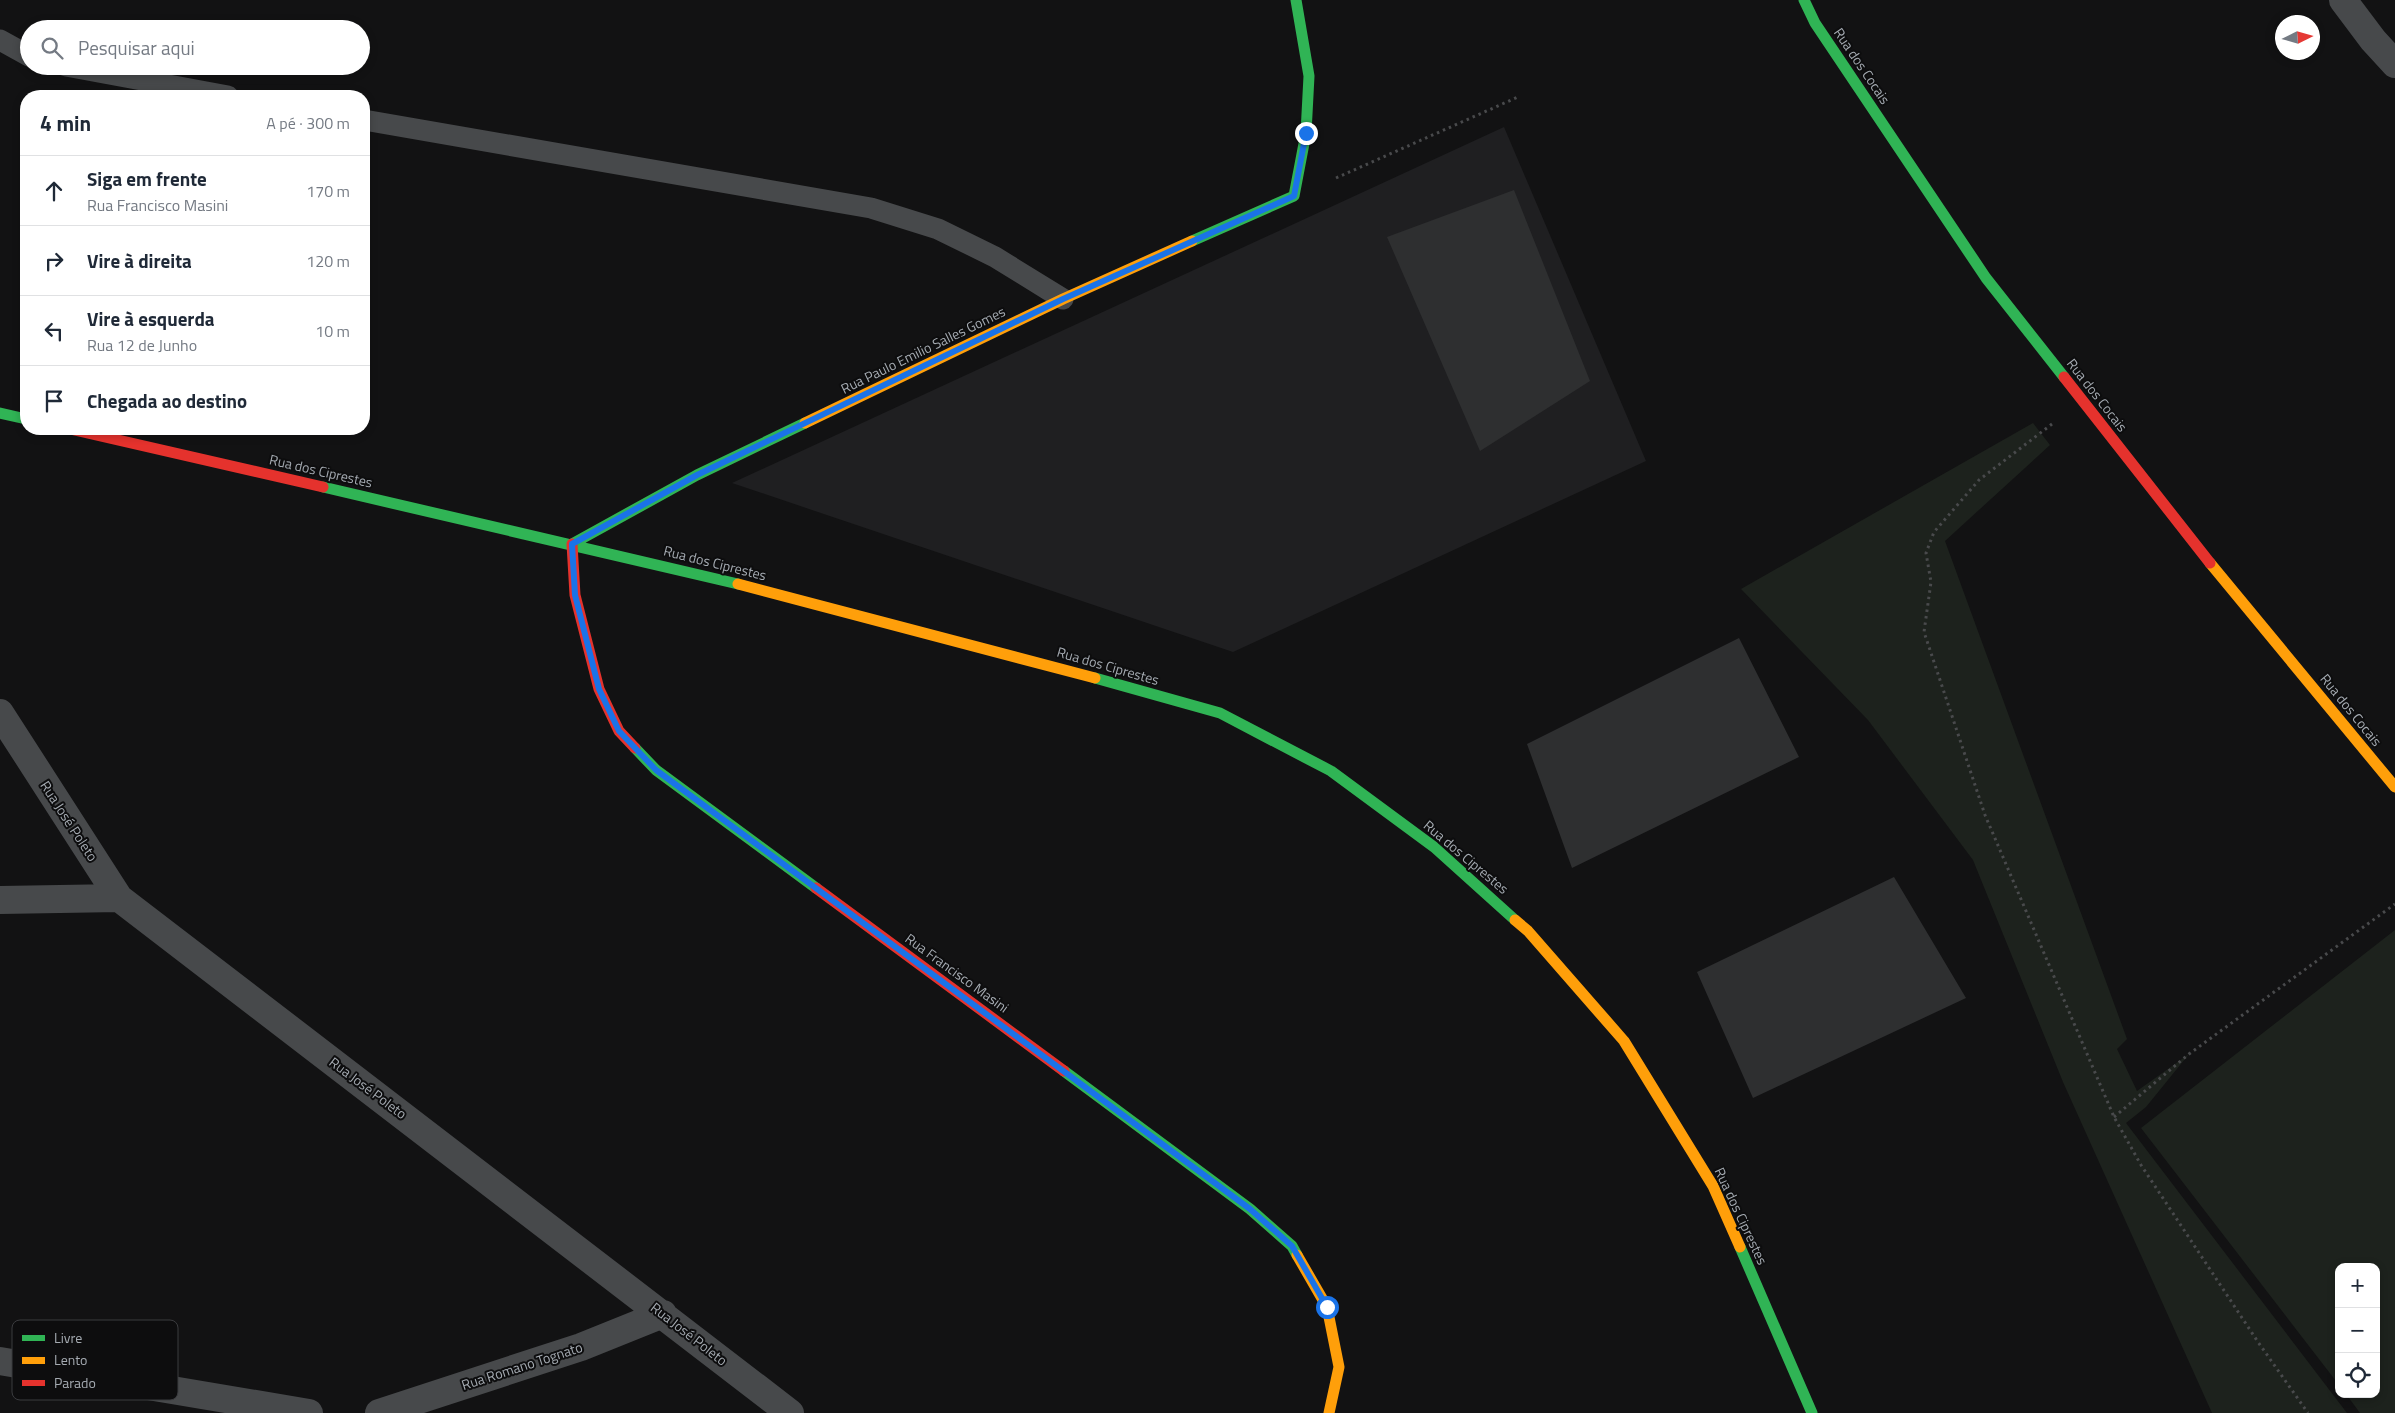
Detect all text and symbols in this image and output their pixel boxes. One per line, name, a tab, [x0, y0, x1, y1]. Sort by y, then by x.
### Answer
north arrow	[2275, 15, 2320, 60]
search box	[20, 20, 370, 75]
street label: Rua dos Cocais	[1829, 23, 1896, 108]
text: Pesquisar aqui	[78, 33, 195, 62]
icon: search	[38, 34, 66, 62]
text: 4 min	[40, 107, 91, 139]
text: A pé · 300 m	[266, 111, 350, 135]
route end	[1295, 122, 1318, 145]
text: Siga em frente	[87, 164, 207, 193]
icon: ahead	[40, 177, 68, 205]
text: 170 m	[306, 179, 350, 203]
text: Rua Francisco Masini	[87, 193, 228, 217]
text: Vire à direita	[87, 246, 192, 275]
icon: right	[40, 247, 68, 275]
text: 120 m	[306, 249, 350, 273]
street label: Rua Paulo Emilio Salles Gomes	[837, 300, 1009, 399]
text: Vire à esquerda	[87, 304, 215, 333]
icon: left	[40, 317, 68, 345]
text: 10 m	[315, 319, 350, 343]
text: Rua 12 de Junho	[87, 333, 197, 357]
street label: Rua dos Cocais	[2062, 354, 2133, 436]
text: Chegada ao destino	[87, 386, 247, 415]
icon: arrive	[40, 387, 68, 415]
street label: Rua dos Ciprestes	[267, 448, 375, 493]
street label: Rua dos Ciprestes	[661, 540, 769, 585]
street label: Rua dos Ciprestes	[1055, 641, 1162, 690]
street label: Rua dos Cocais	[2316, 669, 2387, 751]
street label: Rua José Poleto	[35, 776, 103, 865]
street label: Rua dos Ciprestes	[1419, 815, 1513, 899]
street label: Rua Francisco Masini	[901, 928, 1013, 1017]
street label: Rua José Poleto	[325, 1051, 411, 1124]
street label: Rua dos Ciprestes	[1710, 1164, 1773, 1268]
map controls	[2335, 1263, 2380, 1398]
button: +	[2335, 1263, 2380, 1308]
route start	[1316, 1296, 1339, 1319]
street label: Rua José Poleto	[646, 1297, 732, 1370]
button: −	[2335, 1308, 2380, 1353]
legend	[12, 1320, 178, 1400]
text: Livre	[54, 1327, 82, 1348]
street label: Rua Romano Tognato	[459, 1336, 585, 1395]
text: Lento	[54, 1349, 88, 1370]
button: locate	[2335, 1353, 2380, 1398]
text: Parado	[54, 1372, 96, 1393]

